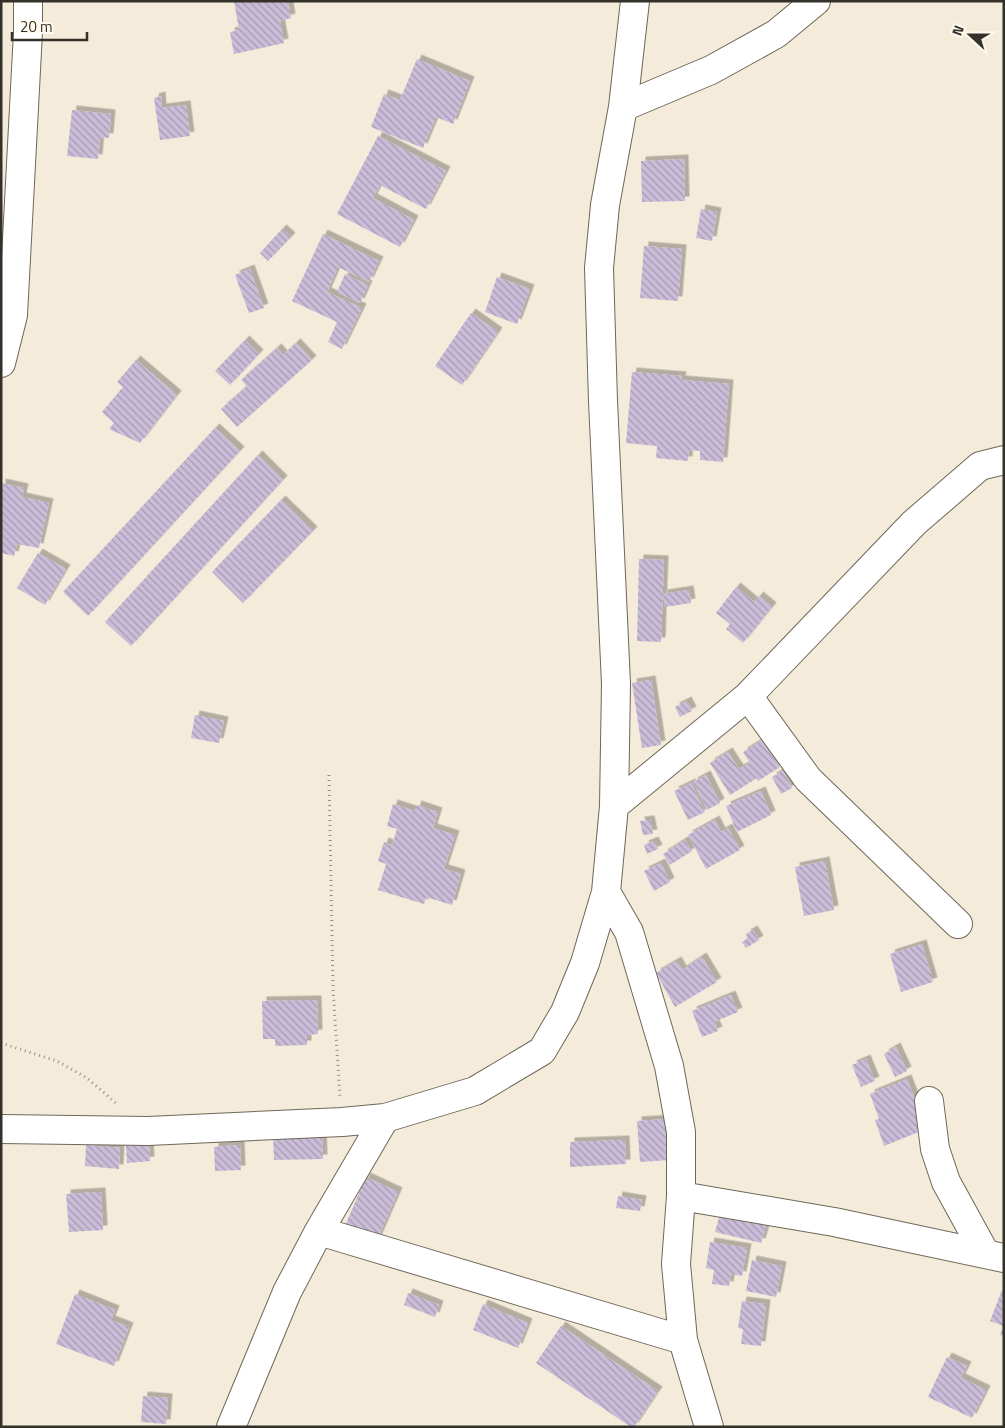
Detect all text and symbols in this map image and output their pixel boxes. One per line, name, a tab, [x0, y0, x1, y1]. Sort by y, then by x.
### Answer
scale bar	[12, 10, 88, 42]
north arrow	[945, 10, 995, 60]
text: 20 m	[20, 15, 53, 38]
text: N	[946, 22, 969, 38]

